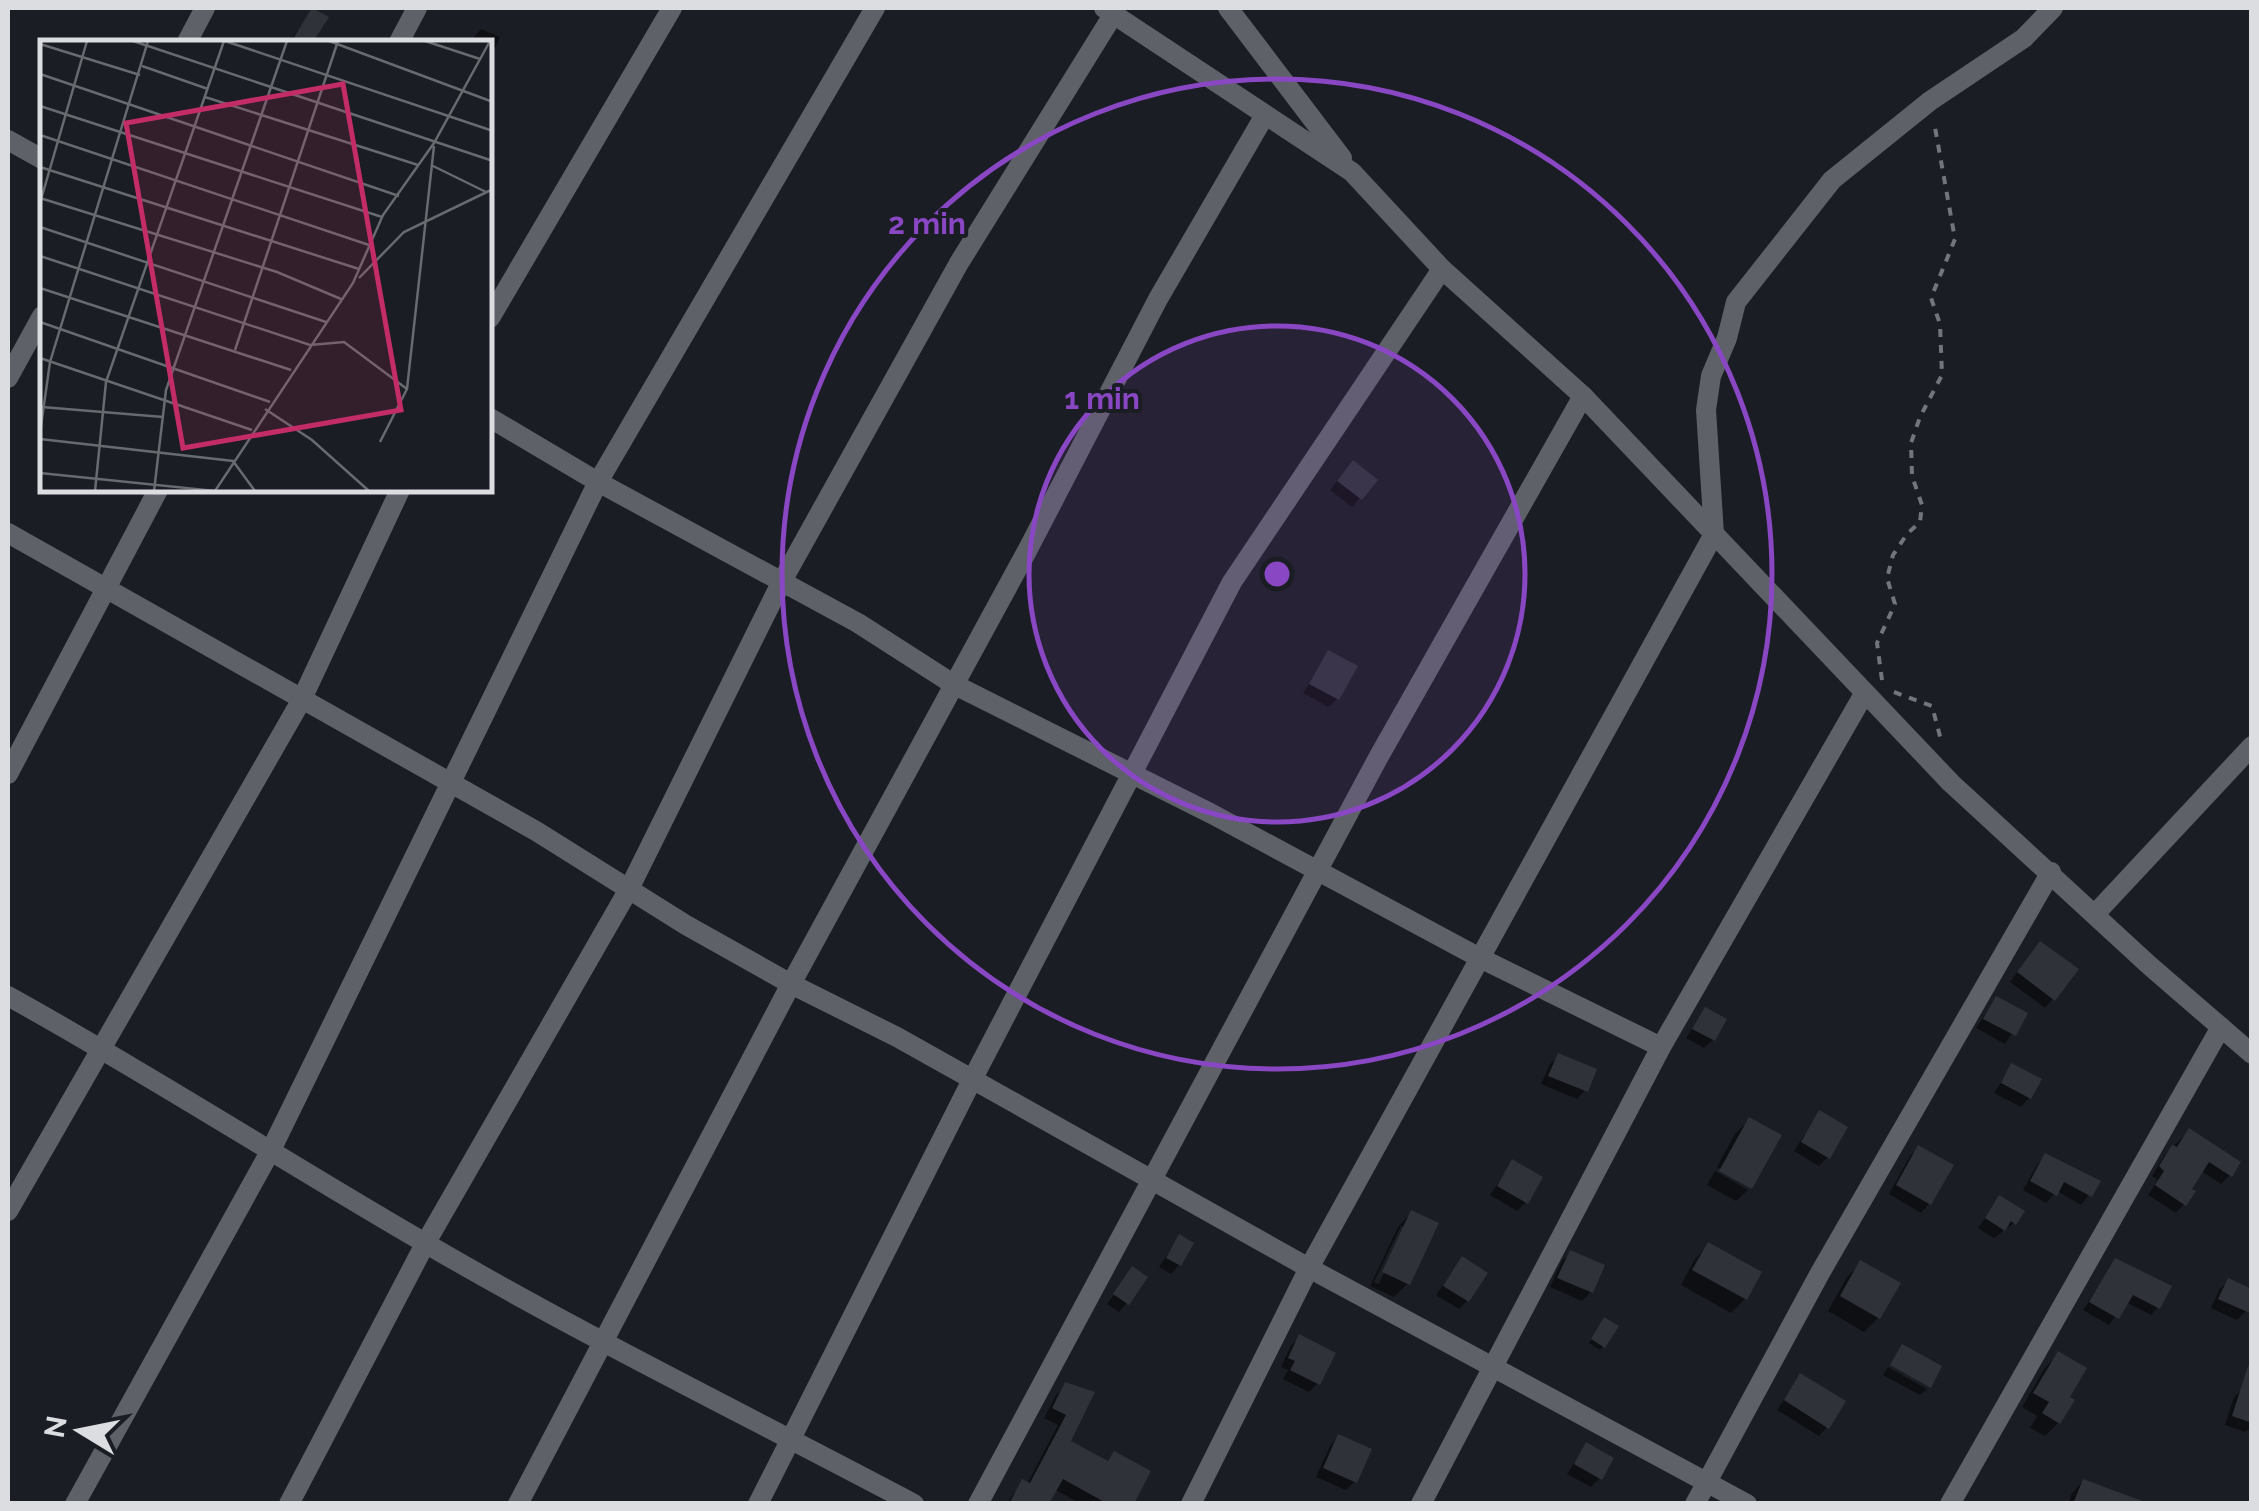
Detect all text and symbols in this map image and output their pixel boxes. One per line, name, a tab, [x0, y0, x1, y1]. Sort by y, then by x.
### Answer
inset map	[40, 40, 492, 492]
text: 2 min	[888, 206, 966, 241]
text: 1 min	[1064, 381, 1140, 416]
centre of rings	[1259, 556, 1295, 592]
north arrow	[30, 1381, 130, 1481]
text: N	[38, 1413, 74, 1440]

